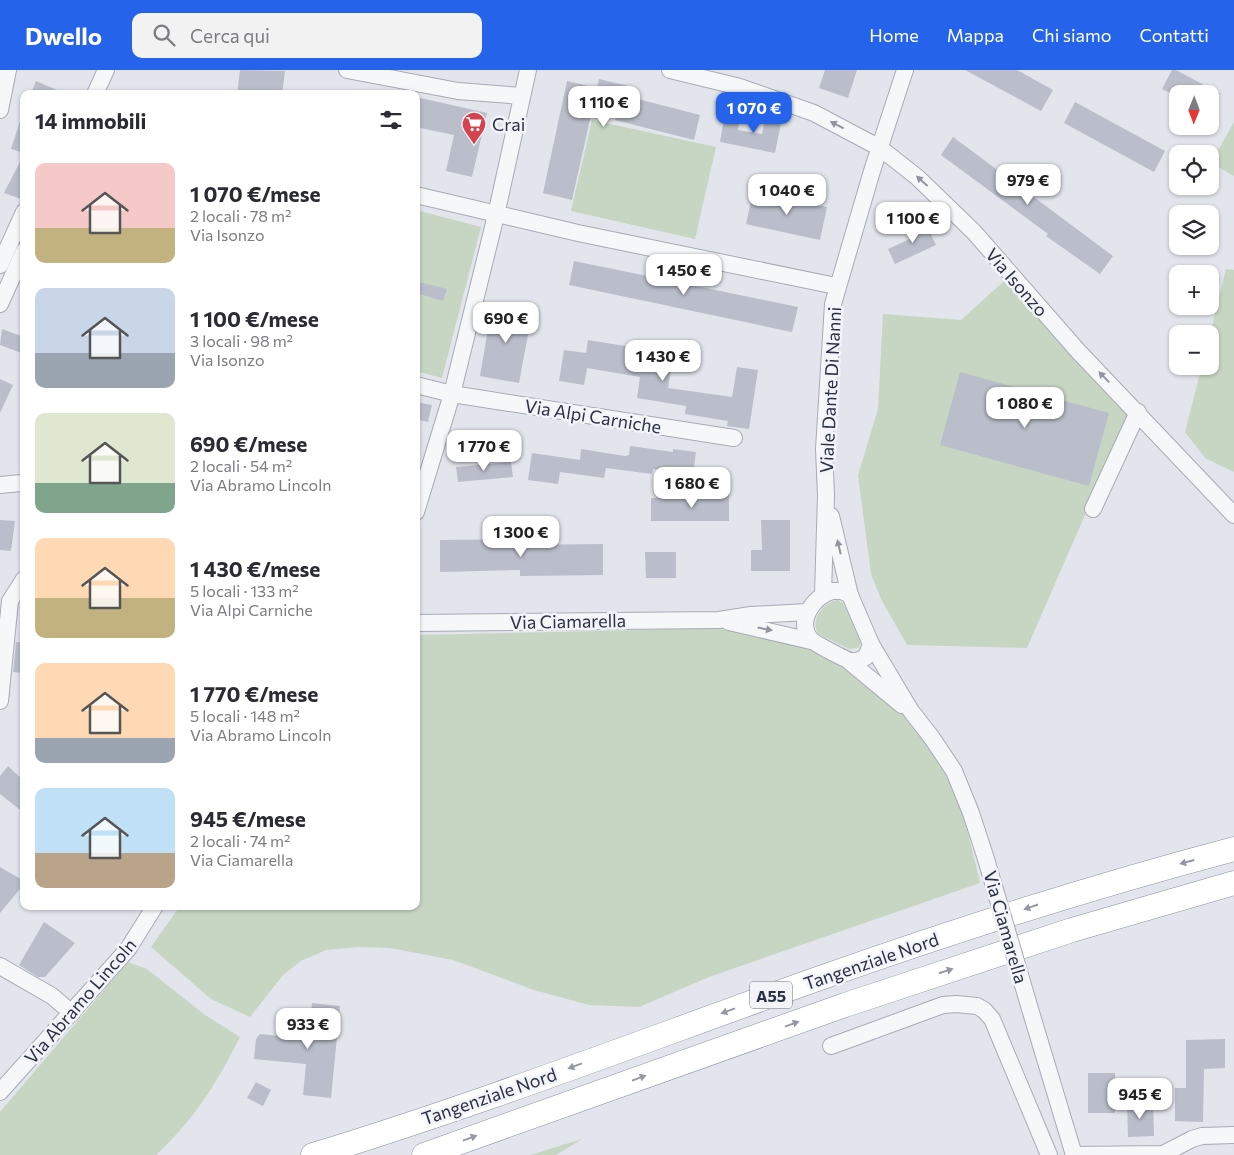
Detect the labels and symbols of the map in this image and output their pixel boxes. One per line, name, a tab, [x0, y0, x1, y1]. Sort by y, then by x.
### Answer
pin: 1 110 €	[558, 85, 650, 128]
north arrow	[1169, 85, 1219, 135]
pin: 1 070 €	[708, 92, 800, 134]
supermarket icon: Crai	[461, 111, 487, 145]
place label: Crai	[492, 113, 525, 135]
one-way arrow	[830, 121, 844, 129]
pin: 979 €	[993, 164, 1063, 206]
pin: 1 040 €	[741, 174, 833, 216]
one-way arrow	[916, 176, 928, 187]
pin: 1 100 €	[867, 202, 959, 244]
street label: Via Isonzo	[981, 243, 1053, 321]
pin: 1 450 €	[638, 254, 730, 296]
pin: 690 €	[471, 302, 541, 344]
street label: Viale Dante Di Nanni	[815, 306, 845, 474]
pin: 1 430 €	[617, 340, 709, 382]
one-way arrow	[1098, 371, 1110, 383]
pin: 1 080 €	[979, 386, 1071, 429]
street label: Via Alpi Carniche	[523, 394, 663, 438]
pin: 1 770 €	[438, 430, 530, 472]
pin: 1 680 €	[646, 466, 738, 509]
pin: 1 300 €	[475, 516, 567, 558]
one-way arrow	[835, 540, 843, 555]
street label: Via Ciamarella	[510, 609, 626, 633]
one-way arrow	[758, 626, 774, 634]
one-way arrow	[1179, 858, 1194, 866]
street label: Via Ciamarella	[979, 868, 1033, 986]
one-way arrow	[1023, 903, 1038, 911]
street label: Tangenziale Nord	[801, 928, 941, 994]
street label: Via Abramo Lincoln	[20, 934, 140, 1068]
one-way arrow	[939, 967, 954, 975]
road number: A55	[750, 982, 792, 1008]
one-way arrow	[720, 1007, 735, 1015]
pin: 933 €	[273, 1008, 343, 1050]
one-way arrow	[785, 1019, 800, 1027]
one-way arrow	[567, 1062, 582, 1070]
street label: Tangenziale Nord	[419, 1063, 559, 1129]
one-way arrow	[632, 1074, 647, 1081]
pin: 945 €	[1105, 1078, 1175, 1120]
one-way arrow	[463, 1134, 478, 1142]

